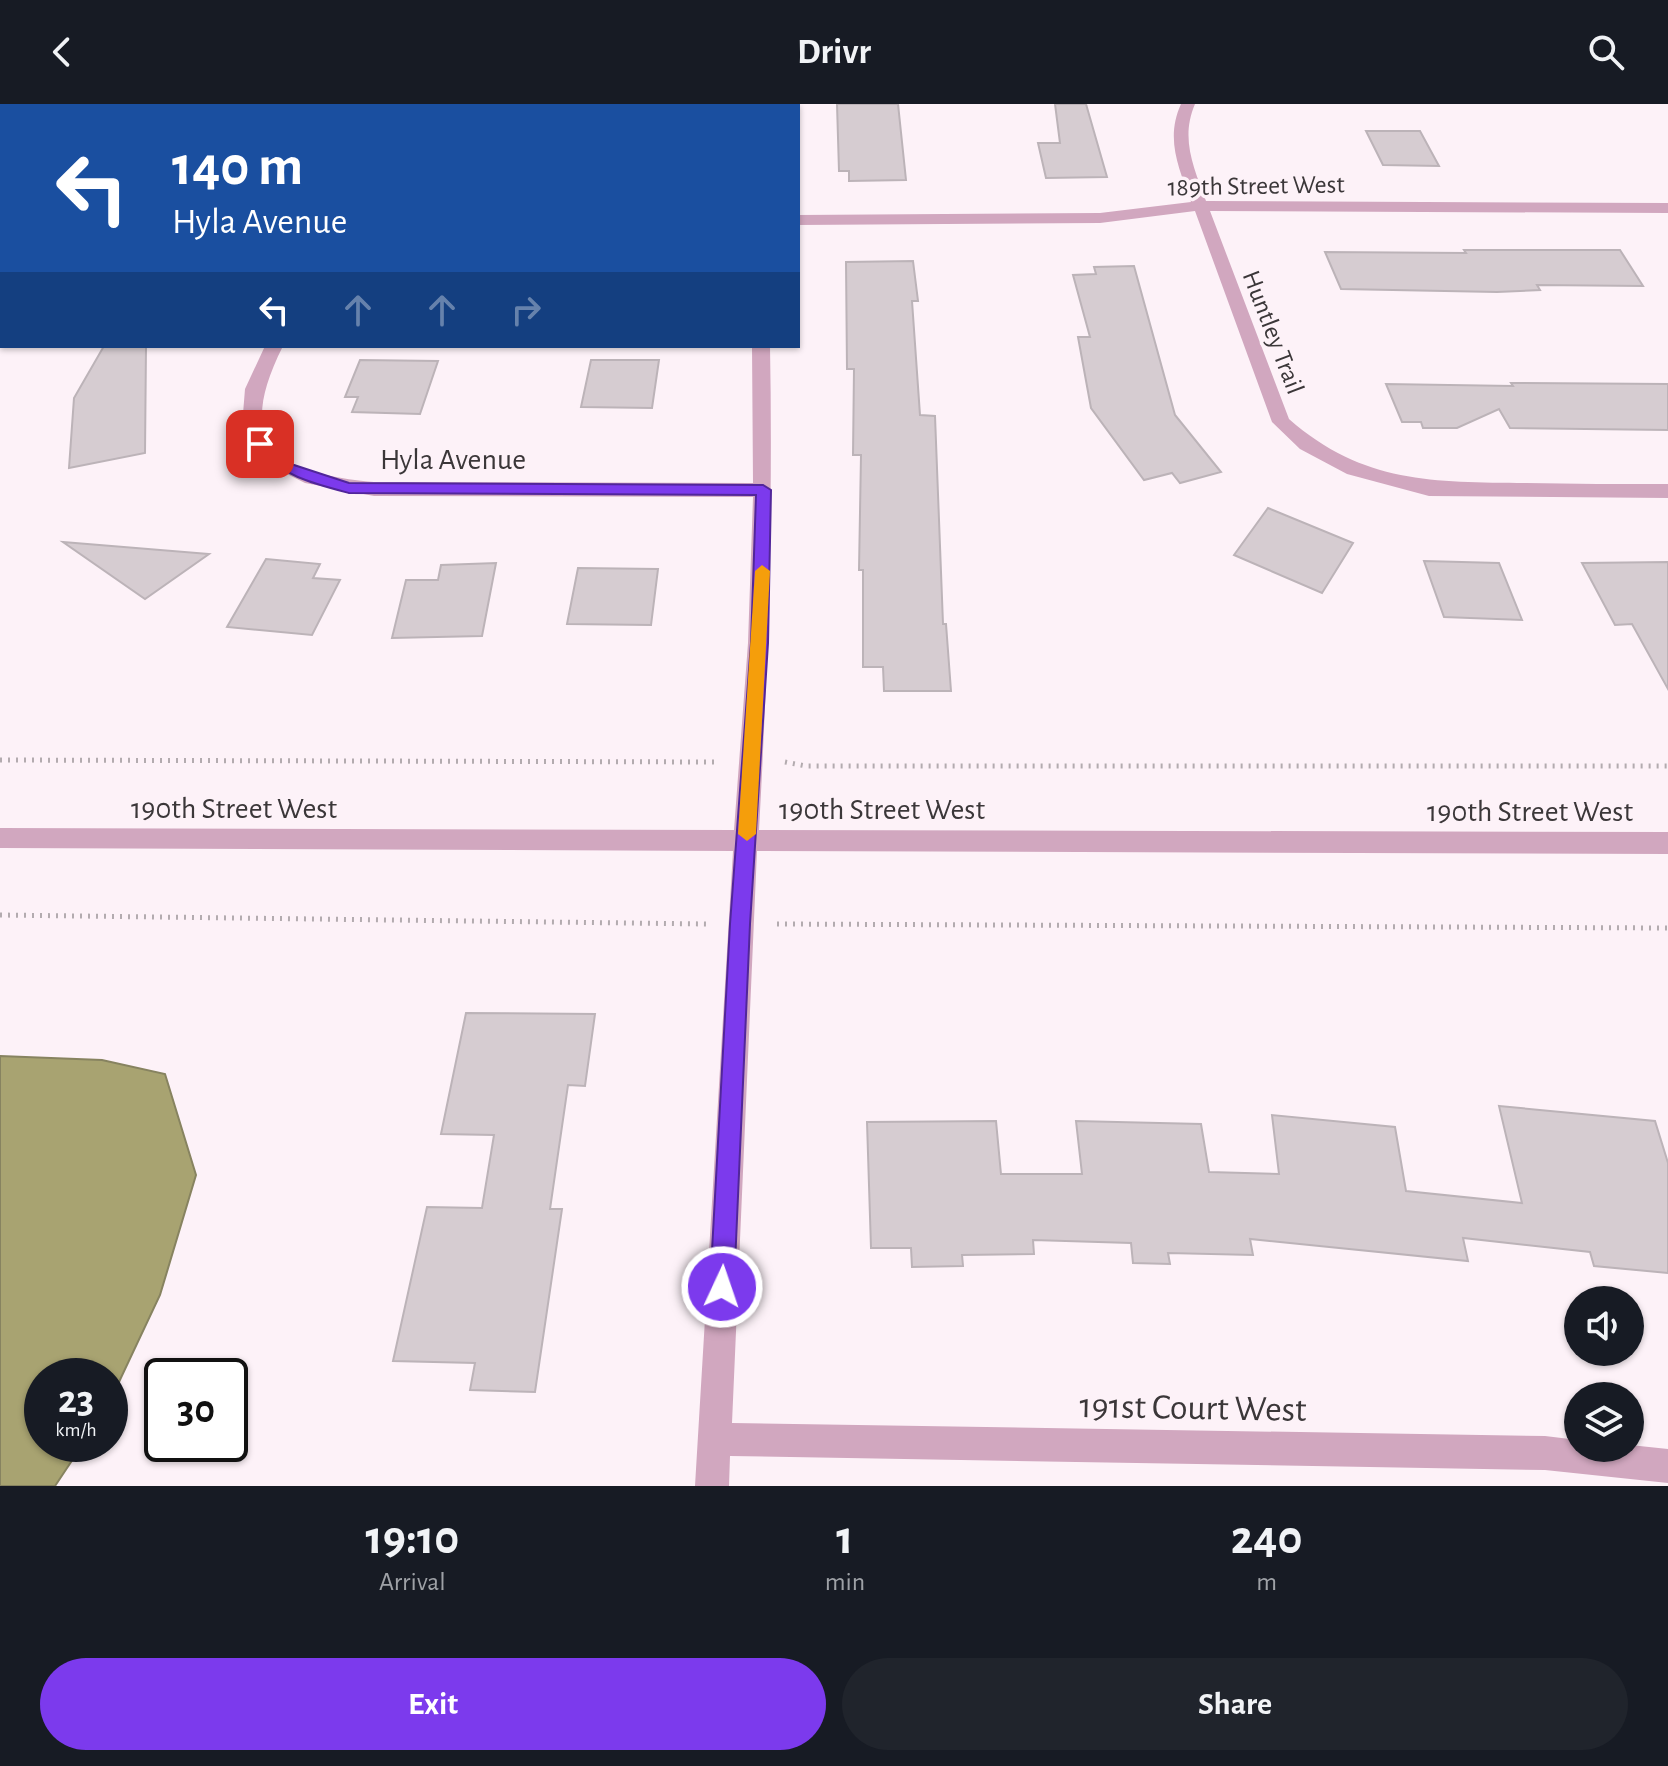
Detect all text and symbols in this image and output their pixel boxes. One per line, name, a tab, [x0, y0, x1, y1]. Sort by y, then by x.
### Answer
icon: back	[40, 30, 84, 74]
icon: search	[1584, 30, 1628, 74]
text: Drivr	[797, 34, 871, 70]
icon: left	[40, 136, 144, 240]
text: 140 m	[172, 139, 303, 195]
street label: 189th Street West	[1167, 171, 1345, 201]
text: Hyla Avenue	[172, 204, 347, 240]
street label: Huntley Trail	[1238, 267, 1308, 398]
icon: left	[252, 288, 296, 332]
icon: ahead	[336, 288, 380, 332]
icon: ahead	[420, 288, 464, 332]
icon: right	[504, 288, 548, 332]
pin	[226, 410, 294, 478]
icon: arrive	[238, 422, 282, 466]
street label: Hyla Avenue	[380, 445, 526, 475]
street label: 190th Street West	[131, 794, 337, 824]
street label: 190th Street West	[779, 795, 985, 825]
street label: 190th Street West	[1427, 797, 1633, 827]
position arrow	[680, 1245, 764, 1329]
map controls	[1564, 1286, 1644, 1462]
button: sound	[1564, 1286, 1644, 1366]
speed limit sign: 30	[144, 1358, 248, 1462]
text: 23	[58, 1380, 94, 1420]
button: layers	[1564, 1382, 1644, 1462]
street label: 191st Court West	[1079, 1388, 1307, 1428]
text: km/h	[55, 1420, 97, 1440]
text: 19:10	[365, 1515, 459, 1563]
text: 1	[836, 1515, 854, 1563]
text: 240	[1231, 1515, 1302, 1563]
text: Arrival	[379, 1569, 446, 1595]
text: min	[825, 1569, 865, 1595]
text: m	[1256, 1569, 1277, 1595]
button: Exit	[40, 1658, 826, 1750]
button: Share	[842, 1658, 1628, 1750]

